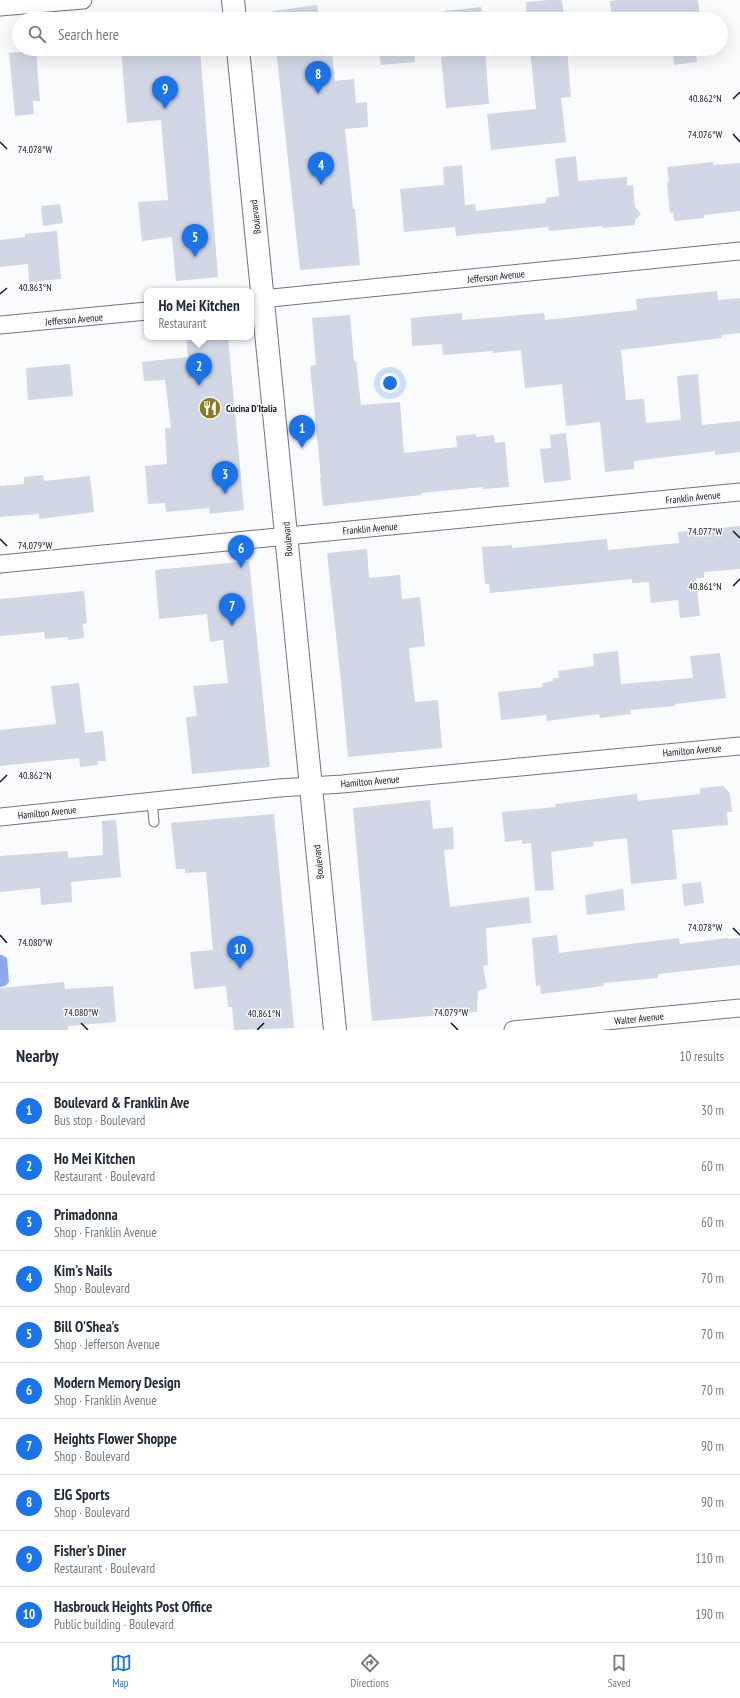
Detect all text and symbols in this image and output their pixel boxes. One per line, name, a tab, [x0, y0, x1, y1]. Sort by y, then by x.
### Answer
search box	[12, 12, 728, 56]
icon: search	[26, 23, 48, 45]
text: Search here	[58, 25, 119, 44]
pin: 8	[305, 61, 331, 94]
pin: 9	[152, 76, 178, 109]
text: 40.862°N	[688, 92, 722, 105]
text: 74.076°W	[688, 128, 722, 141]
text: 74.078°W	[18, 143, 52, 156]
pin: 4	[308, 152, 334, 185]
street label: Boulevard	[247, 199, 264, 235]
pin: 5	[182, 224, 208, 257]
street label: Jefferson Avenue	[466, 267, 525, 286]
text: 40.863°N	[18, 281, 52, 294]
popup	[144, 288, 254, 340]
text: Ho Mei Kitchen	[158, 296, 240, 315]
street label: Jefferson Avenue	[44, 311, 103, 329]
text: Restaurant	[158, 315, 206, 332]
pin: 2	[186, 353, 212, 386]
your location	[380, 373, 400, 393]
restaurant icon: Cucina D'Italia	[197, 395, 223, 421]
place label: Cucina D'Italia	[226, 402, 277, 415]
pin: 1	[289, 415, 315, 448]
pin: 3	[212, 461, 238, 494]
street label: Franklin Avenue	[665, 488, 721, 507]
street label: Franklin Avenue	[342, 520, 398, 537]
street label: Boulevard	[280, 521, 295, 557]
text: 74.077°W	[688, 525, 722, 538]
pin: 6	[228, 535, 254, 568]
text: 74.079°W	[18, 539, 52, 552]
text: 40.861°N	[688, 580, 722, 593]
pin: 7	[219, 593, 245, 626]
street label: Hamilton Avenue	[662, 741, 722, 760]
text: 40.862°N	[18, 769, 52, 782]
street label: Hamilton Avenue	[340, 772, 400, 791]
street label: Hamilton Avenue	[17, 803, 77, 822]
street label: Boulevard	[310, 844, 327, 880]
text: 74.078°W	[688, 921, 722, 934]
text: 74.080°W	[18, 936, 52, 949]
pin: 10	[227, 936, 253, 969]
text: 74.080°W	[64, 1006, 98, 1019]
text: 74.079°W	[434, 1006, 468, 1019]
text: 40.861°N	[247, 1007, 281, 1020]
street label: Walter Avenue	[614, 1009, 664, 1028]
text: Nearby	[16, 1045, 59, 1067]
text: 10 results	[680, 1048, 724, 1065]
text: Boulevard & Franklin Ave	[54, 1093, 189, 1112]
text: 1	[26, 1102, 32, 1119]
text: 30 m	[701, 1102, 724, 1119]
text: Bus stop · Boulevard	[54, 1112, 145, 1129]
text: Ho Mei Kitchen	[54, 1149, 135, 1168]
text: 2	[26, 1158, 32, 1175]
text: 60 m	[701, 1158, 724, 1175]
text: Restaurant · Boulevard	[54, 1168, 155, 1185]
text: Primadonna	[54, 1205, 118, 1224]
text: 3	[26, 1214, 32, 1231]
text: 60 m	[701, 1214, 724, 1231]
text: Shop · Franklin Avenue	[54, 1224, 157, 1241]
text: Kim's Nails	[54, 1261, 112, 1280]
text: 4	[26, 1270, 32, 1287]
text: 70 m	[701, 1270, 724, 1287]
text: Shop · Boulevard	[54, 1280, 130, 1297]
text: Bill O'Shea's	[54, 1317, 119, 1336]
text: 5	[26, 1326, 32, 1343]
text: 70 m	[701, 1326, 724, 1343]
text: Shop · Jefferson Avenue	[54, 1336, 160, 1353]
text: Modern Memory Design	[54, 1373, 180, 1392]
text: 6	[26, 1382, 32, 1399]
text: 70 m	[701, 1382, 724, 1399]
text: Shop · Franklin Avenue	[54, 1392, 157, 1409]
text: Heights Flower Shoppe	[54, 1429, 177, 1448]
text: 7	[26, 1438, 32, 1455]
text: 90 m	[701, 1438, 724, 1455]
text: Shop · Boulevard	[54, 1448, 130, 1465]
text: EJG Sports	[54, 1485, 110, 1504]
text: 8	[26, 1494, 32, 1511]
text: 90 m	[701, 1494, 724, 1511]
text: Shop · Boulevard	[54, 1504, 130, 1521]
text: Fisher's Diner	[54, 1541, 126, 1560]
text: 9	[26, 1550, 32, 1567]
text: 110 m	[695, 1550, 724, 1567]
text: Restaurant · Boulevard	[54, 1560, 155, 1577]
text: Hasbrouck Heights Post Office	[54, 1597, 212, 1616]
text: 10	[23, 1606, 35, 1623]
text: 190 m	[695, 1606, 724, 1623]
text: Public building · Boulevard	[54, 1616, 174, 1633]
tab: Map	[110, 1652, 132, 1690]
tab: Directions	[351, 1652, 389, 1690]
tab: Saved	[608, 1652, 630, 1690]

